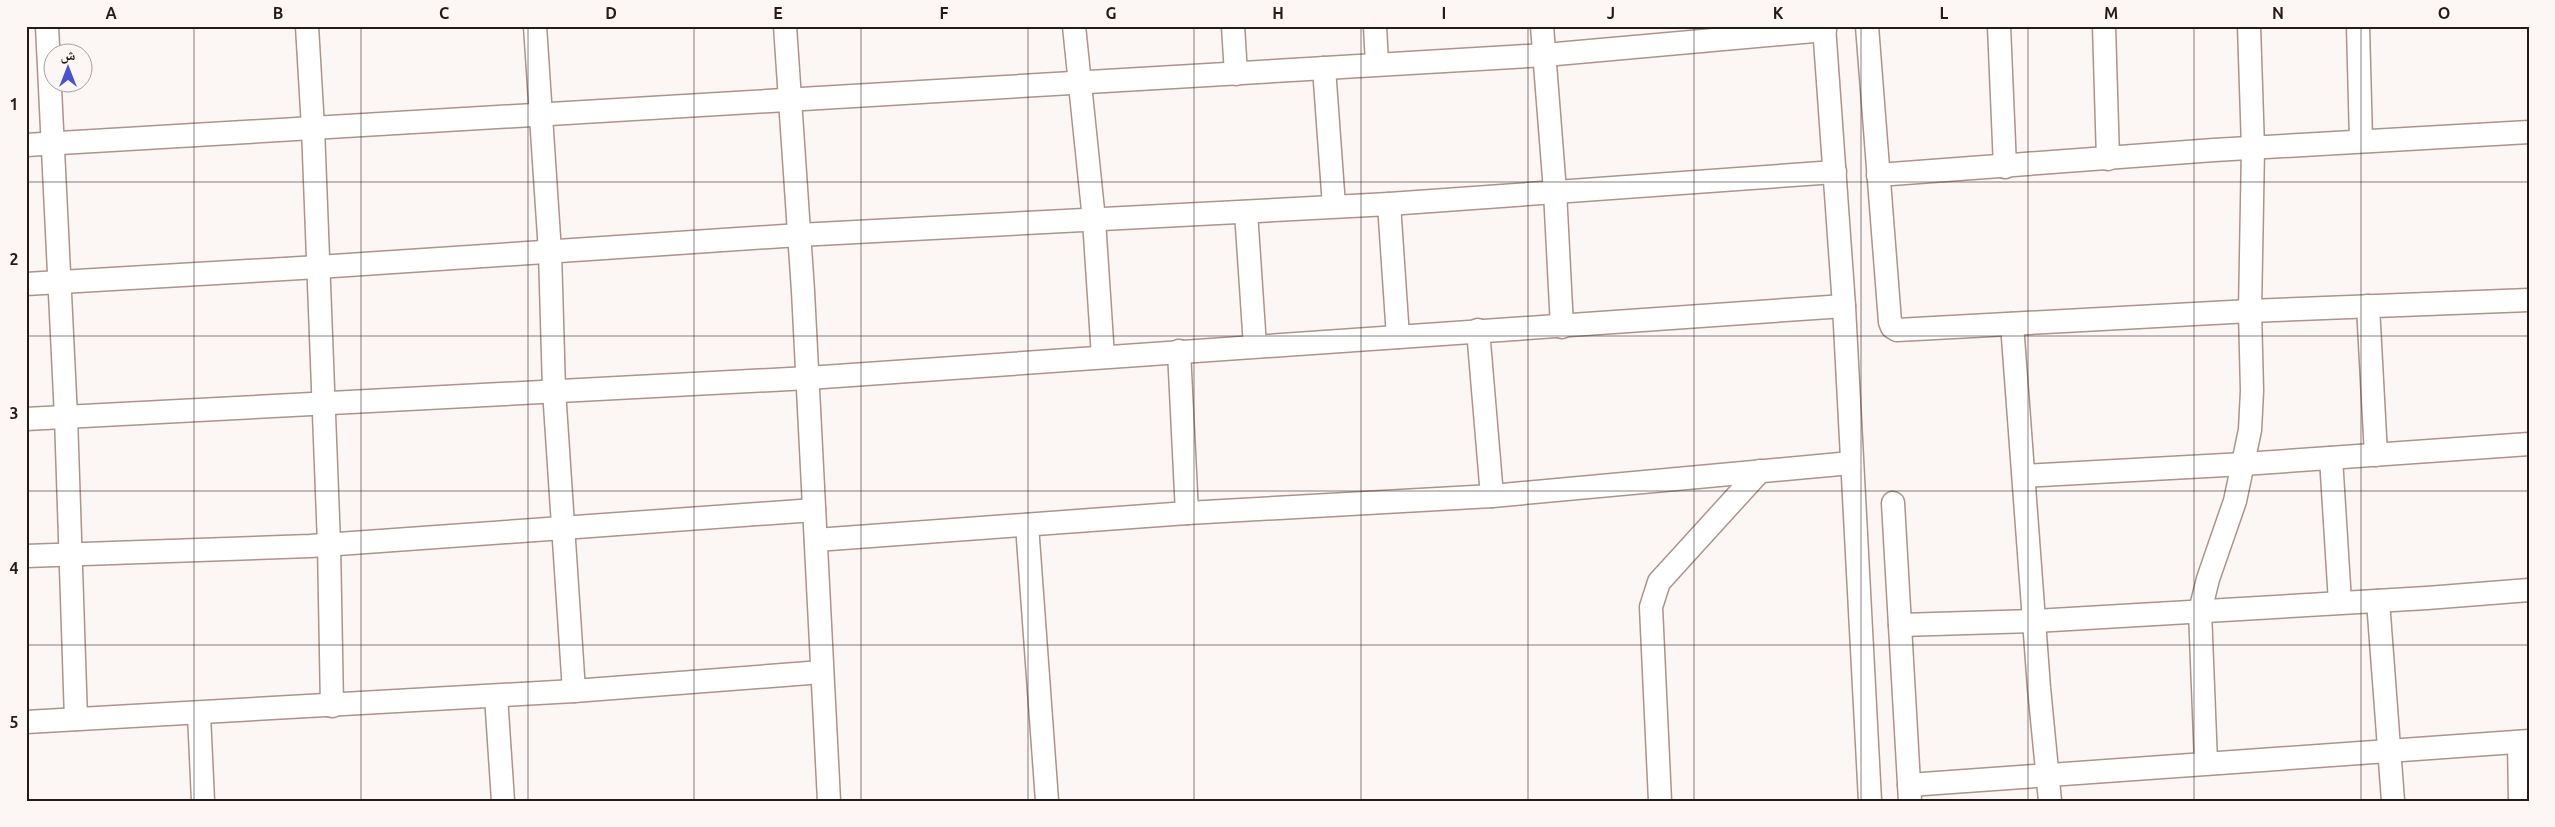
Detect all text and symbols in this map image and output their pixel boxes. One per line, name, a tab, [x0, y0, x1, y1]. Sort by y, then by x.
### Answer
text: A	[105, 4, 117, 22]
text: B	[273, 4, 283, 22]
text: C	[439, 4, 449, 22]
text: D	[605, 4, 617, 22]
text: E	[773, 4, 783, 22]
text: F	[940, 4, 949, 22]
text: G	[1105, 4, 1117, 22]
text: H	[1272, 4, 1284, 22]
text: I	[1442, 4, 1446, 22]
text: J	[1607, 4, 1615, 22]
text: K	[1773, 4, 1784, 22]
text: L	[1940, 4, 1949, 22]
text: M	[2104, 4, 2118, 22]
text: N	[2272, 4, 2284, 22]
text: O	[2438, 4, 2450, 22]
north arrow	[42, 42, 92, 92]
text: ش	[61, 47, 76, 64]
text: 1	[9, 95, 19, 113]
text: 2	[9, 250, 19, 268]
text: 3	[9, 404, 19, 422]
text: 4	[9, 559, 19, 577]
text: 5	[9, 713, 19, 731]

